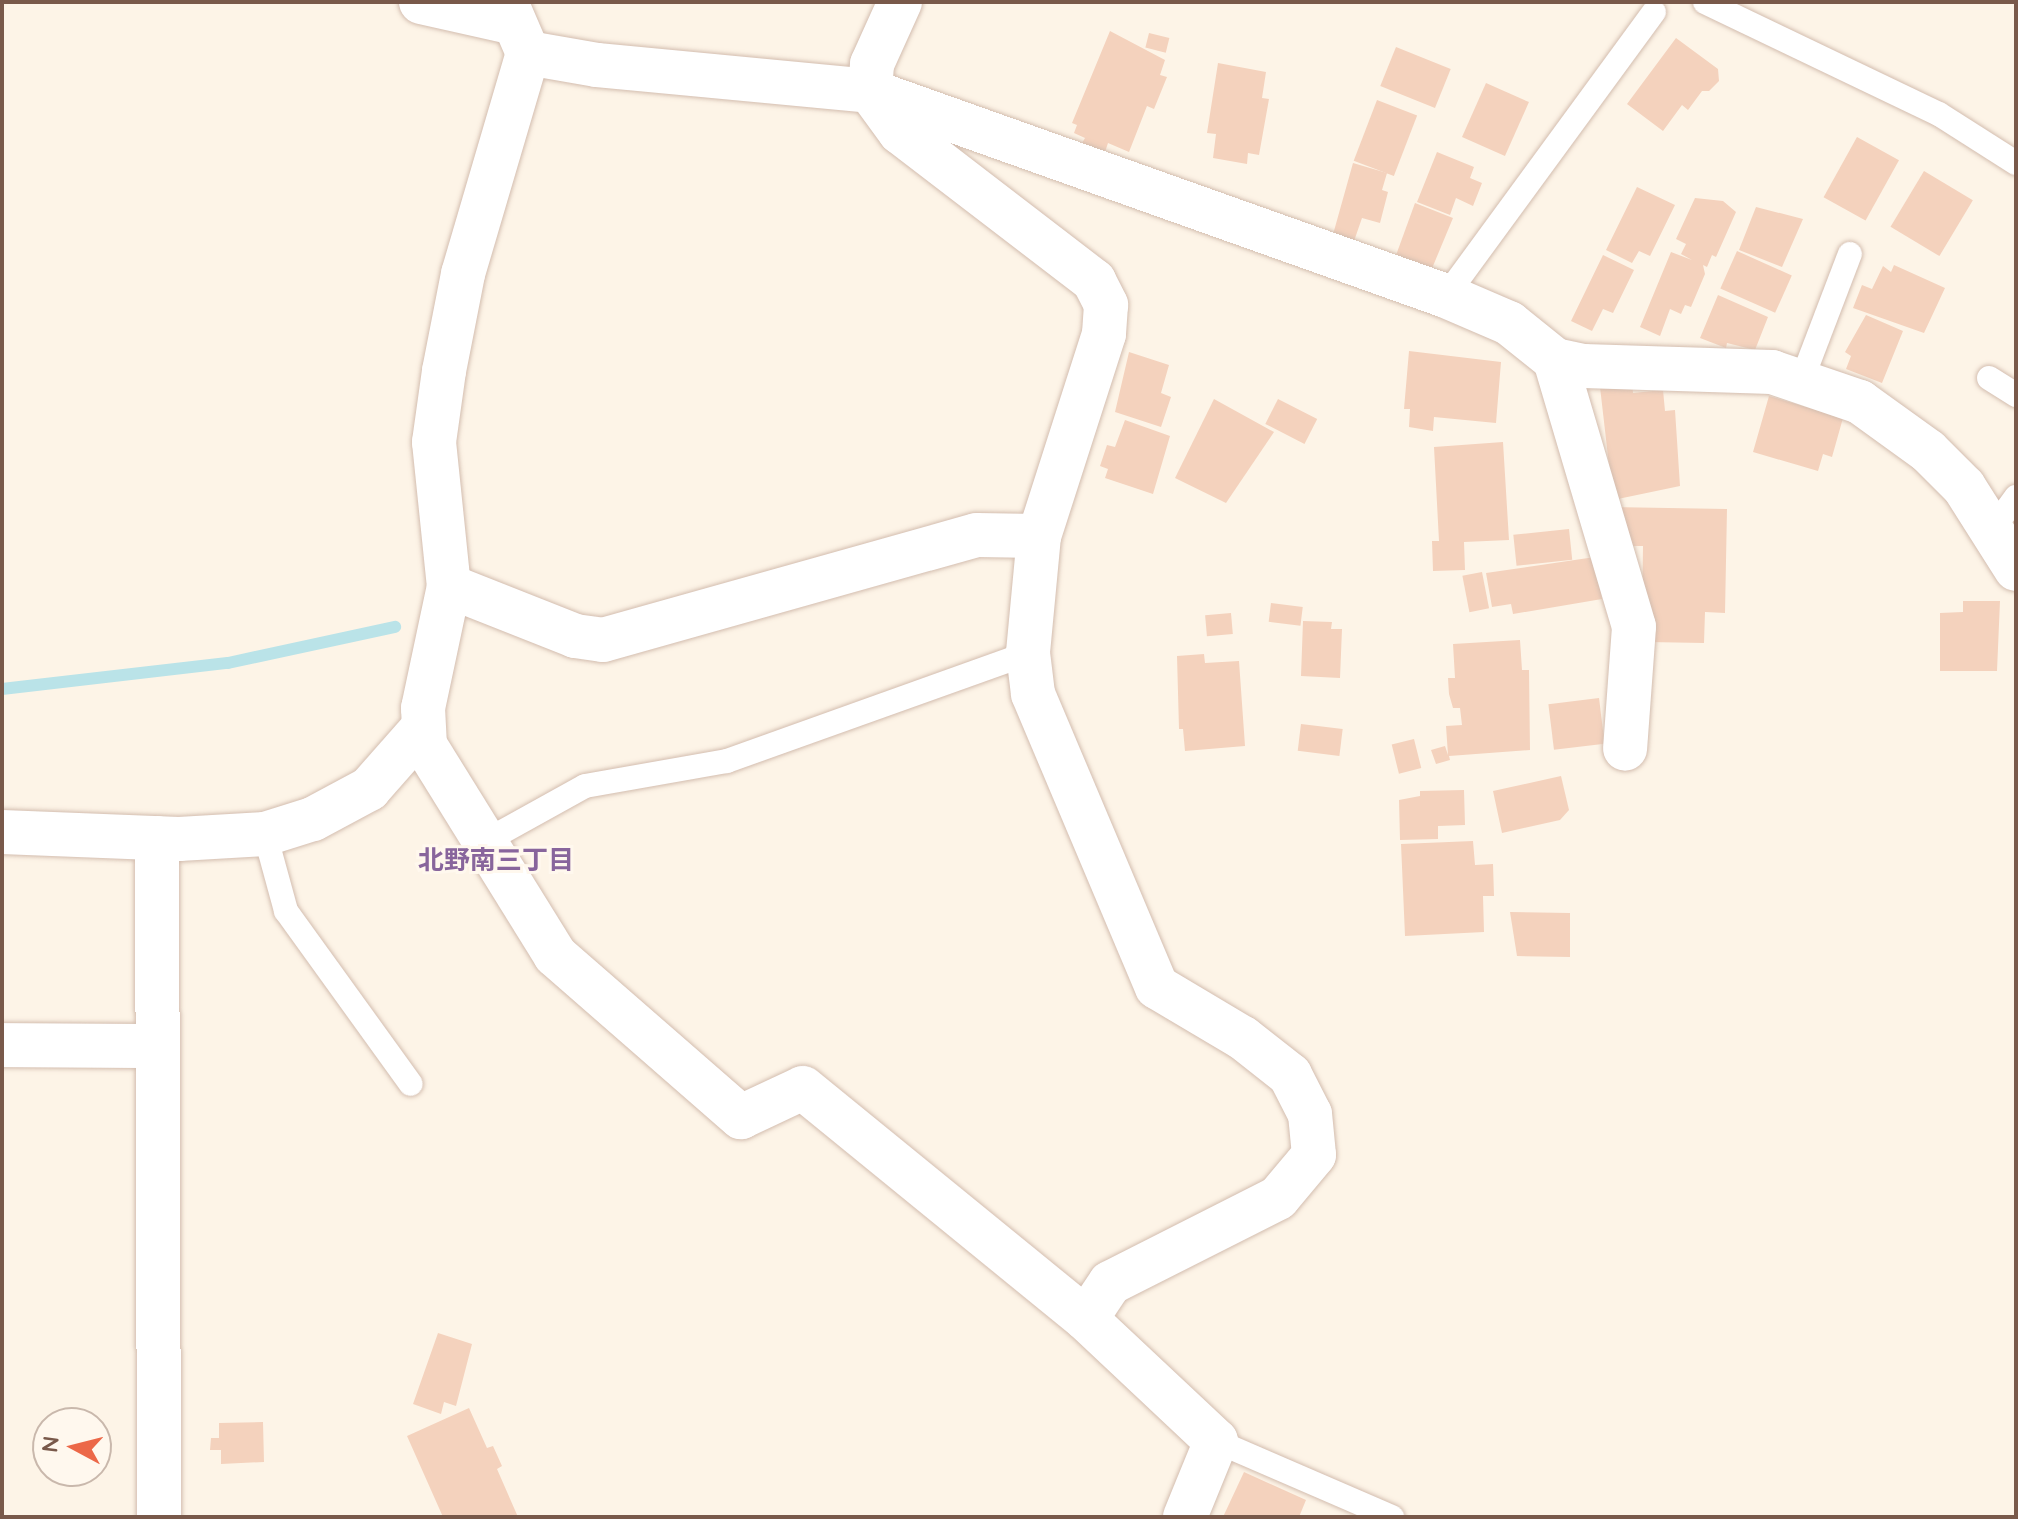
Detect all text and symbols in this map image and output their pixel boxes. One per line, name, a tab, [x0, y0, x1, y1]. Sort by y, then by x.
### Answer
district label: 北野南三丁目	[418, 844, 574, 876]
north arrow	[32, 1407, 112, 1487]
text: N	[35, 1435, 65, 1454]

